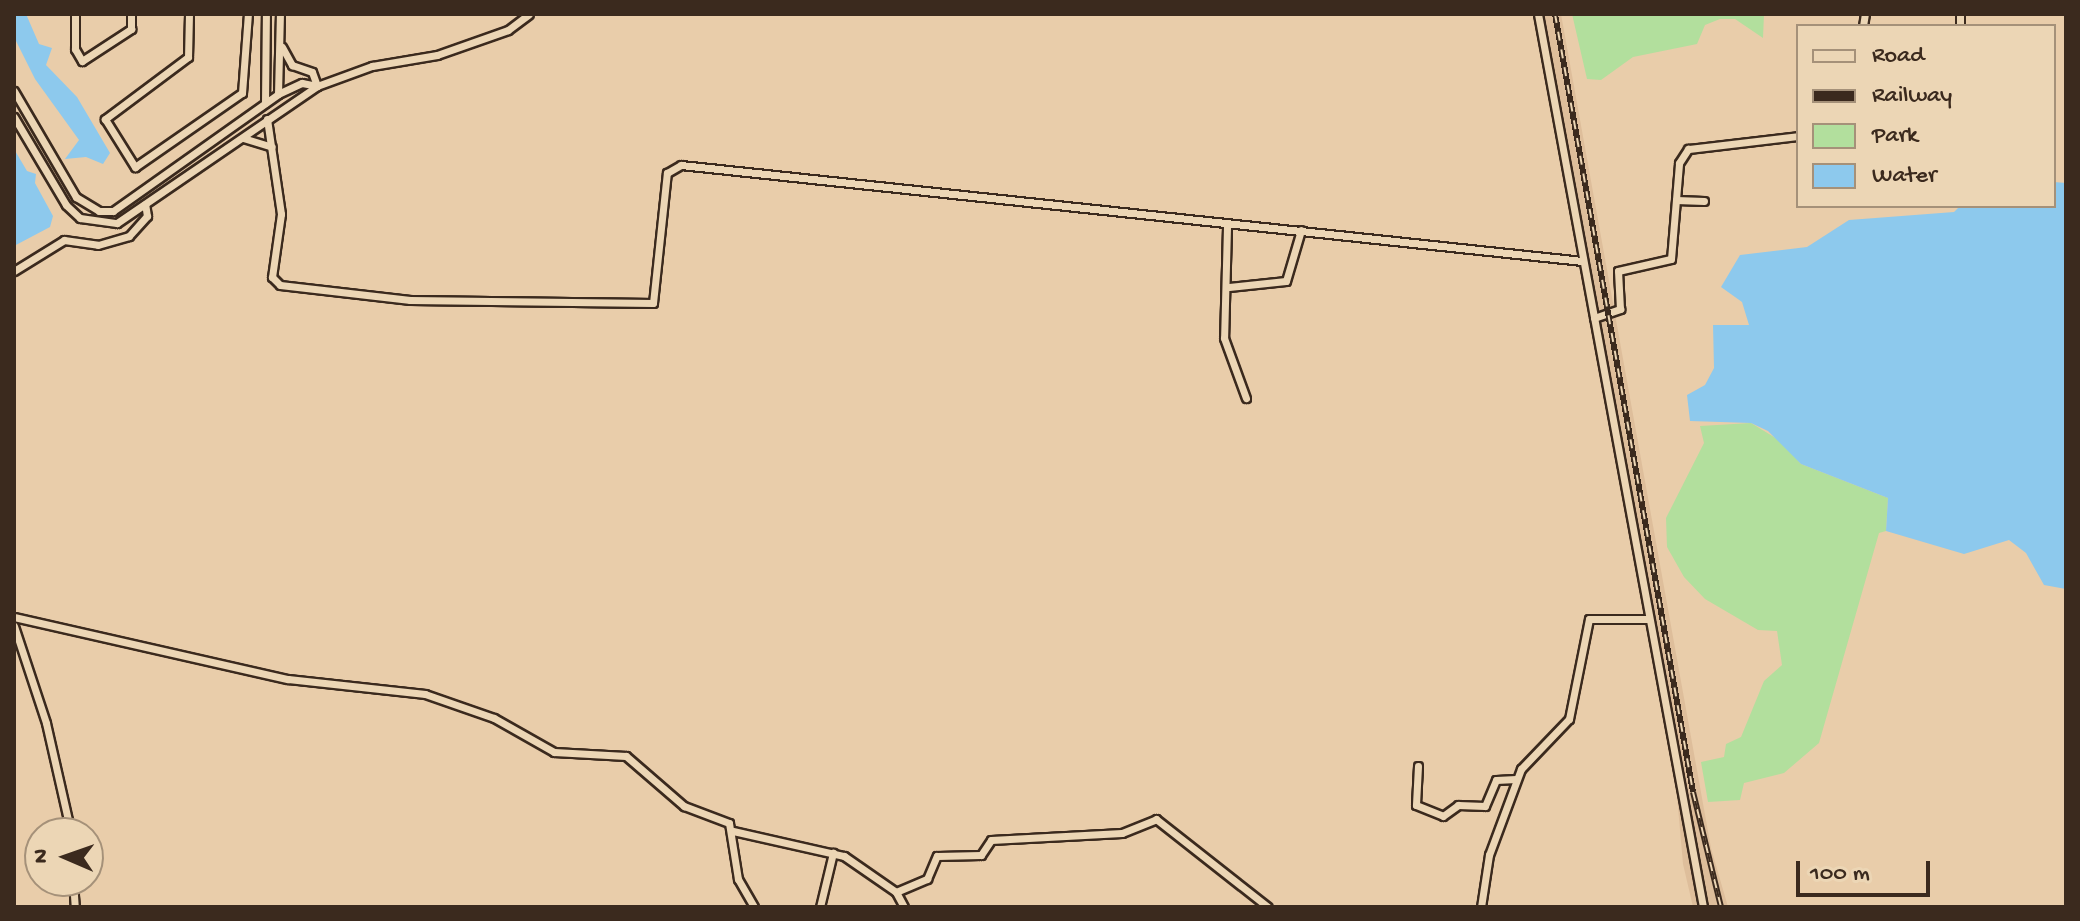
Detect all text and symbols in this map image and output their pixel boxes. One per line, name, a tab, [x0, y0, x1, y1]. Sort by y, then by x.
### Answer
legend	[1796, 24, 2056, 208]
text: Road	[1872, 42, 1924, 71]
text: Railway	[1872, 82, 1952, 111]
text: Park	[1872, 122, 1918, 151]
text: Water	[1872, 162, 1936, 191]
north arrow	[24, 817, 104, 897]
scale bar	[1800, 845, 1934, 895]
text: N	[29, 849, 55, 864]
text: 100 m	[1810, 860, 1870, 889]

